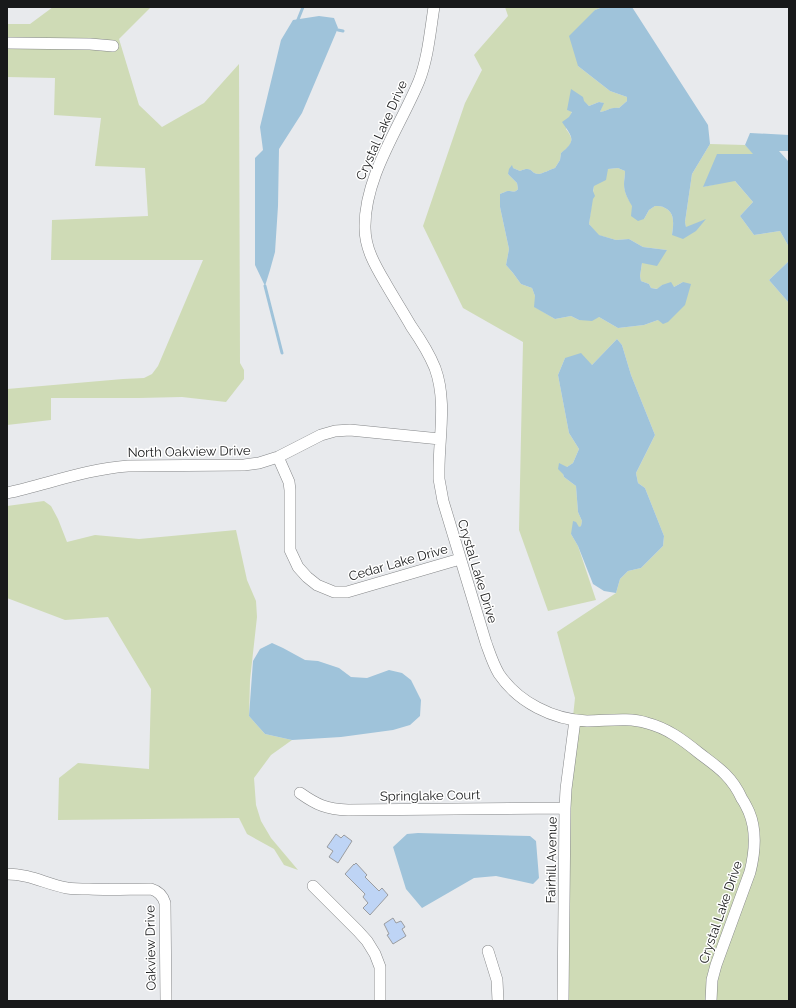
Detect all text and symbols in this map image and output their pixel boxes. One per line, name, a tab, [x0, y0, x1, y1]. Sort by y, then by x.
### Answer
street label: Crystal Lake Drive	[353, 78, 410, 182]
street label: North Oakview Drive	[127, 443, 251, 460]
street label: Crystal Lake Drive	[455, 517, 501, 625]
street label: Cedar Lake Drive	[347, 541, 450, 584]
street label: Springlake Court	[380, 787, 481, 804]
street label: Fairhill Avenue	[543, 816, 560, 904]
street label: Crystal Lake Drive	[696, 858, 745, 966]
street label: Oakview Drive	[142, 905, 159, 991]

